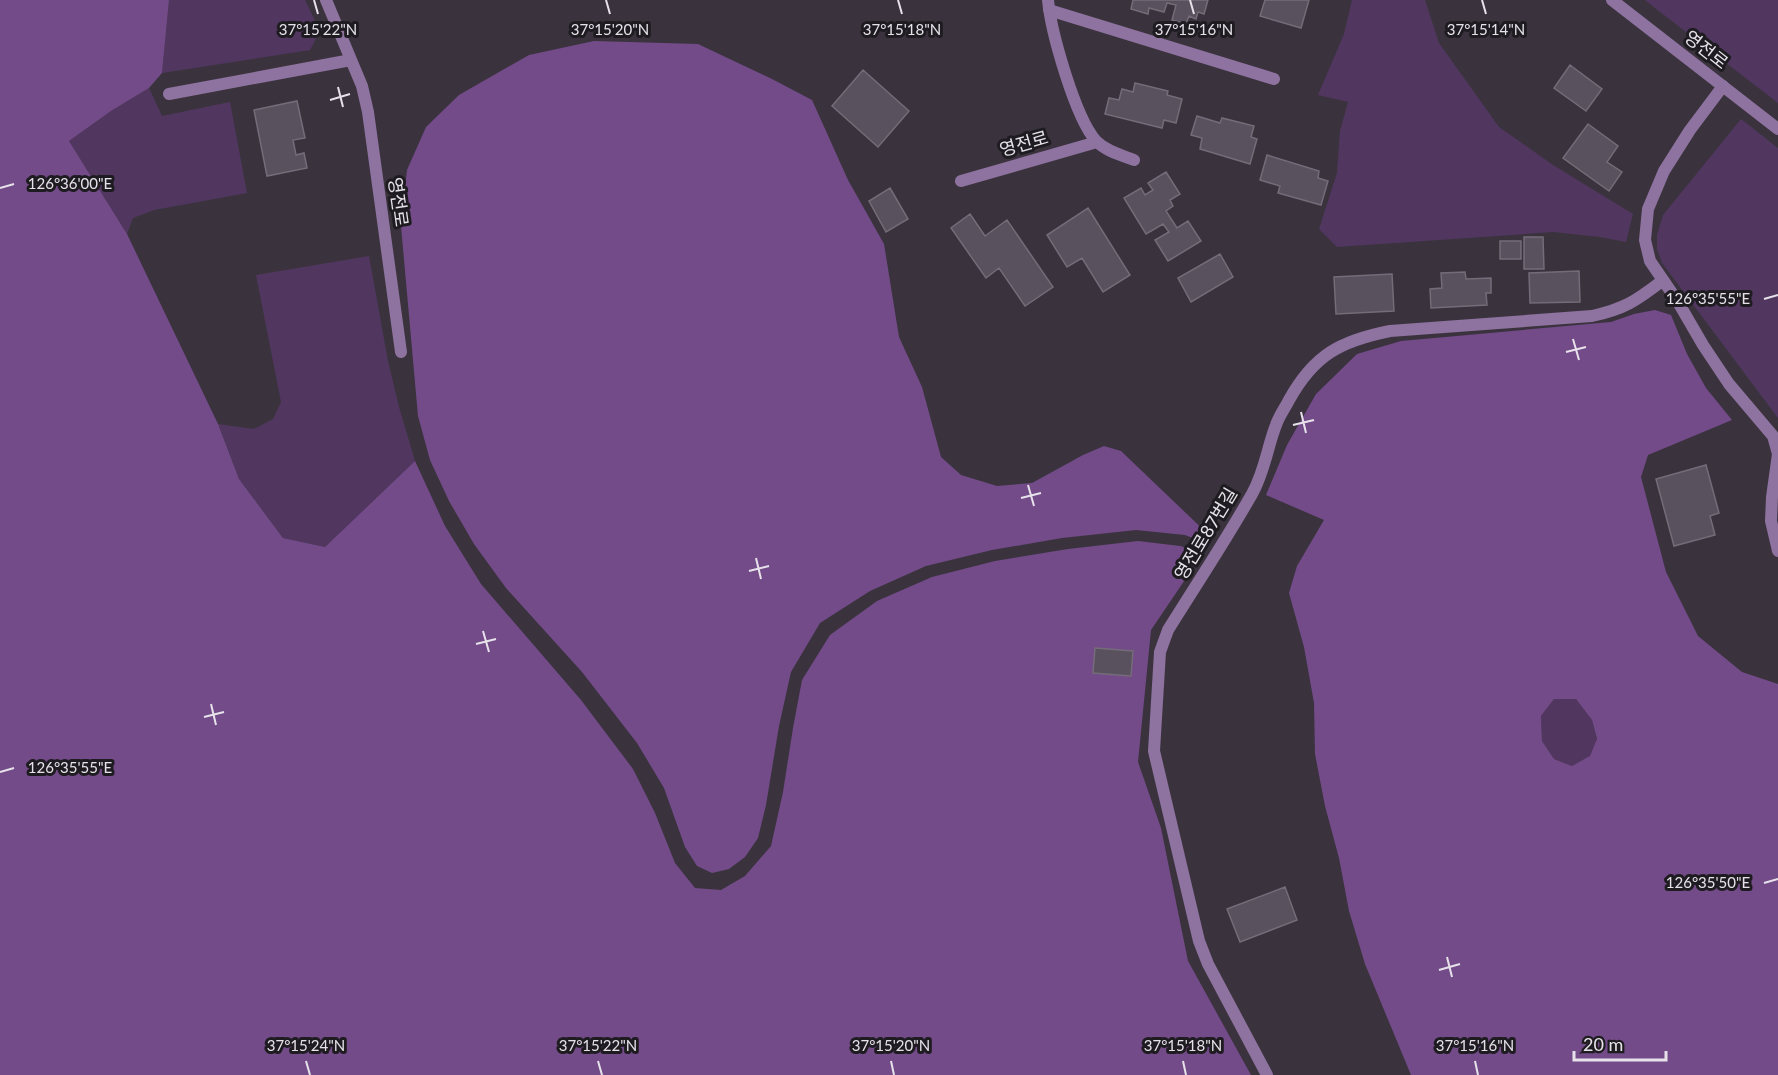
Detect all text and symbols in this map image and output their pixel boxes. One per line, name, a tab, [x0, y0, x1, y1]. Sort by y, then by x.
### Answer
text: 37°15'22"N	[279, 20, 357, 38]
text: 37°15'20"N	[571, 20, 649, 38]
text: 37°15'18"N	[863, 20, 941, 38]
text: 37°15'16"N	[1155, 20, 1233, 38]
text: 37°15'14"N	[1447, 20, 1525, 38]
street label: 영전로	[1680, 25, 1733, 73]
street label: 영전로	[997, 126, 1051, 160]
text: 126°36'00"E	[28, 174, 112, 192]
street label: 영전로	[385, 176, 413, 228]
text: 126°35'55"E	[1666, 289, 1750, 307]
street label: 영전로87번길	[1169, 483, 1241, 584]
text: 126°35'55"E	[28, 758, 112, 776]
text: 126°35'50"E	[1666, 873, 1750, 891]
scale bar	[1574, 1024, 1666, 1062]
text: 20 m	[1583, 1033, 1623, 1055]
text: 37°15'24"N	[267, 1036, 345, 1054]
text: 37°15'22"N	[559, 1036, 637, 1054]
text: 37°15'20"N	[852, 1036, 930, 1054]
text: 37°15'18"N	[1144, 1036, 1222, 1054]
text: 37°15'16"N	[1436, 1036, 1514, 1054]

